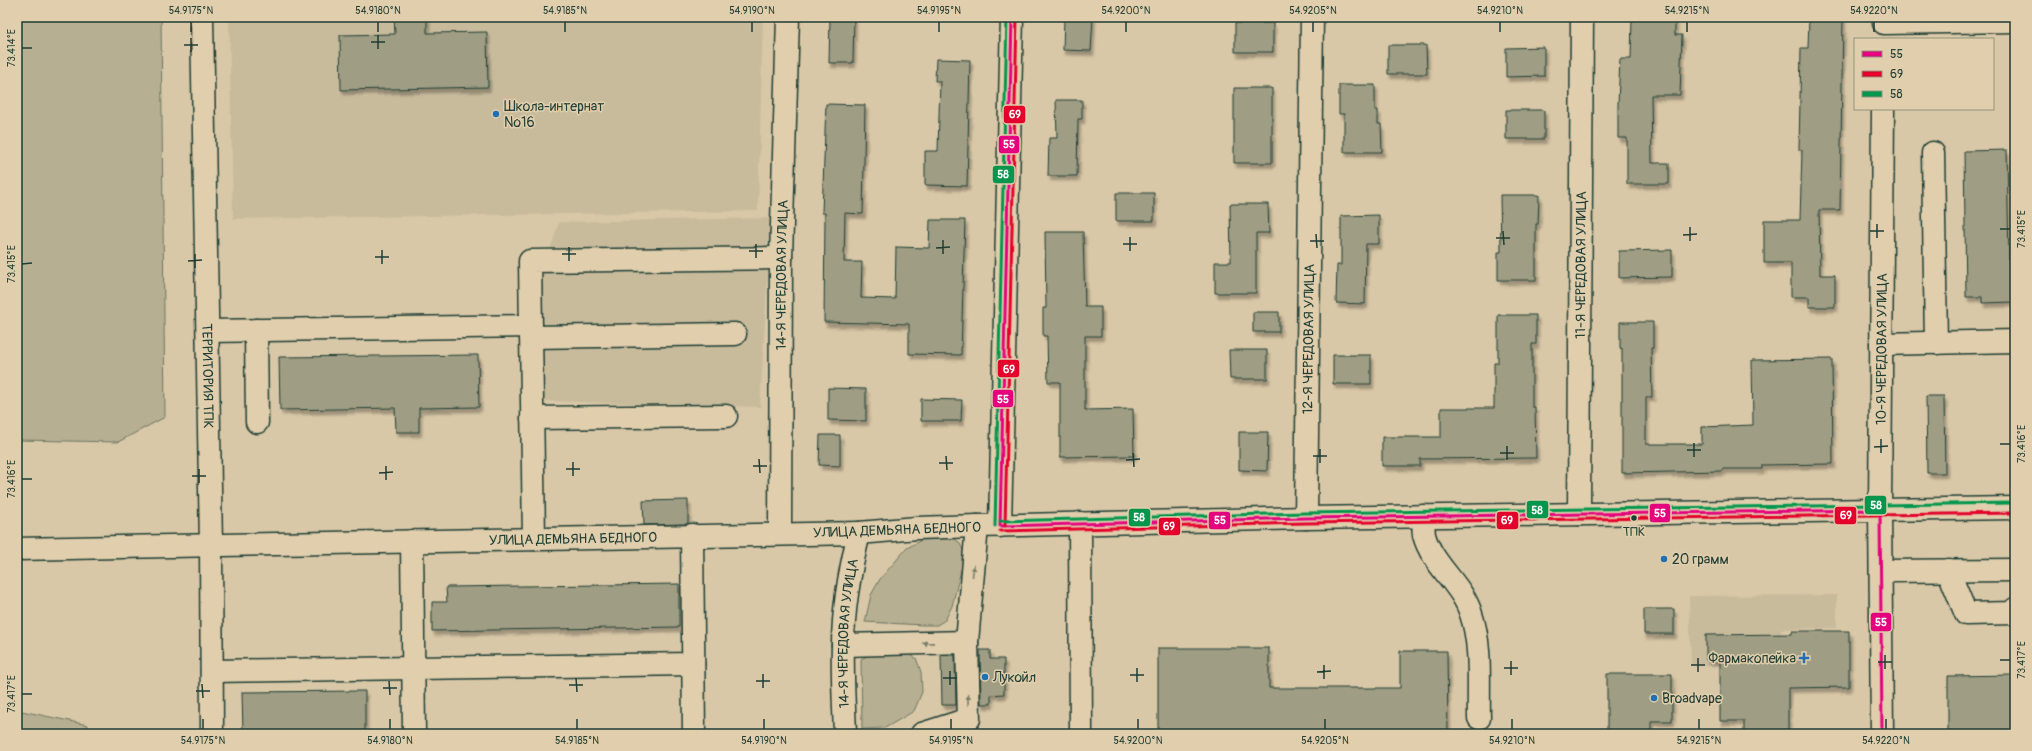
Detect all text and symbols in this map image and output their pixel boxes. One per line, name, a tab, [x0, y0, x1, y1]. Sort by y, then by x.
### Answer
text: 54.9175°N	[169, 5, 213, 17]
text: 54.9180°N	[355, 5, 401, 17]
text: 54.9185°N	[543, 5, 587, 17]
text: 54.9190°N	[729, 5, 775, 17]
text: 54.9195°N	[917, 5, 961, 17]
text: 54.9200°N	[1102, 5, 1151, 17]
text: 54.9205°N	[1289, 5, 1337, 17]
text: 54.9210°N	[1477, 5, 1523, 17]
text: 54.9215°N	[1665, 5, 1710, 17]
text: 54.9220°N	[1850, 5, 1898, 17]
text: 73.414°E	[6, 29, 18, 67]
legend	[1854, 38, 1994, 110]
text: 55	[1890, 47, 1903, 62]
text: 69	[1890, 67, 1903, 82]
text: 58	[1890, 87, 1903, 102]
place label: Школа-интернат №16	[504, 98, 604, 131]
line badge: 69	[1003, 105, 1026, 124]
text: 69	[1009, 108, 1021, 121]
marker: Школа-интернат №16	[491, 109, 501, 119]
line badge: 55	[998, 135, 1020, 154]
text: 55	[1003, 138, 1015, 151]
line badge: 58	[992, 165, 1015, 184]
text: 58	[997, 168, 1009, 181]
street label: 11-Я ЧЕРЕДОВАЯ УЛИЦА	[1572, 191, 1589, 339]
street label: 14-Я ЧЕРЕДОВАЯ УЛИЦА	[772, 200, 791, 350]
text: 73.415°E	[2016, 210, 2028, 248]
text: 73.415°E	[6, 245, 18, 283]
street label: 12-Я ЧЕРЕДОВАЯ УЛИЦА	[1299, 264, 1318, 414]
street label: 10-Я ЧЕРЕДОВАЯ УЛИЦА	[1872, 273, 1890, 425]
street label: ТЕРРИТОРИЯ ТПК	[199, 323, 217, 429]
line badge: 69	[997, 359, 1020, 378]
text: 69	[1003, 363, 1015, 376]
line badge: 55	[992, 389, 1014, 408]
text: 55	[997, 393, 1009, 406]
text: 73.416°E	[2016, 425, 2028, 463]
text: 73.416°E	[6, 460, 18, 498]
line badge: 58	[1864, 495, 1887, 515]
text: 58	[1870, 499, 1882, 512]
line badge: 58	[1526, 500, 1549, 519]
line badge: 55	[1649, 503, 1671, 523]
text: 58	[1531, 504, 1543, 517]
line badge: 69	[1834, 506, 1857, 525]
text: 55	[1654, 507, 1666, 520]
line badge: 58	[1128, 508, 1151, 527]
text: 69	[1840, 509, 1852, 522]
text: 58	[1133, 511, 1145, 524]
line badge: 55	[1208, 511, 1231, 530]
line badge: 69	[1496, 511, 1519, 530]
marker: ТПК	[1629, 513, 1639, 523]
text: 55	[1214, 514, 1226, 527]
text: 69	[1501, 514, 1513, 527]
line badge: 69	[1158, 517, 1181, 536]
street label: УЛИЦА ДЕМЬЯНА БЕДНОГО	[813, 519, 981, 541]
text: 69	[1163, 520, 1175, 533]
place label: ТПК	[1623, 524, 1645, 540]
street label: УЛИЦА ДЕМЬЯНА БЕДНОГО	[489, 528, 657, 549]
place label: 20 грамм	[1672, 551, 1729, 568]
marker: 20 грамм	[1659, 554, 1669, 564]
street label: 14-Я ЧЕРЕДОВАЯ УЛИЦА	[834, 557, 861, 709]
one-way arrow	[970, 565, 977, 577]
line badge: 55	[1870, 612, 1892, 632]
text: 55	[1875, 616, 1887, 629]
one-way arrow	[921, 640, 934, 646]
text: 73.417°E	[2016, 641, 2028, 679]
place label: Фармакопейка	[1709, 650, 1796, 667]
marker: Фармакопейка	[1799, 653, 1809, 663]
place label: Лукойл	[992, 669, 1036, 686]
marker: Лукойл	[980, 672, 990, 682]
text: 73.417°E	[6, 675, 18, 713]
place label: Broadvape	[1662, 690, 1722, 707]
one-way arrow	[965, 693, 971, 706]
marker: Broadvape	[1649, 693, 1659, 703]
text: 54.9175°N	[181, 735, 225, 747]
text: 54.9180°N	[367, 735, 413, 747]
text: 54.9185°N	[555, 735, 599, 747]
text: 54.9190°N	[741, 735, 787, 747]
text: 54.9195°N	[929, 735, 973, 747]
text: 54.9200°N	[1114, 735, 1163, 747]
text: 54.9205°N	[1301, 735, 1349, 747]
text: 54.9210°N	[1489, 735, 1535, 747]
text: 54.9215°N	[1677, 735, 1722, 747]
text: 54.9220°N	[1862, 735, 1910, 747]

